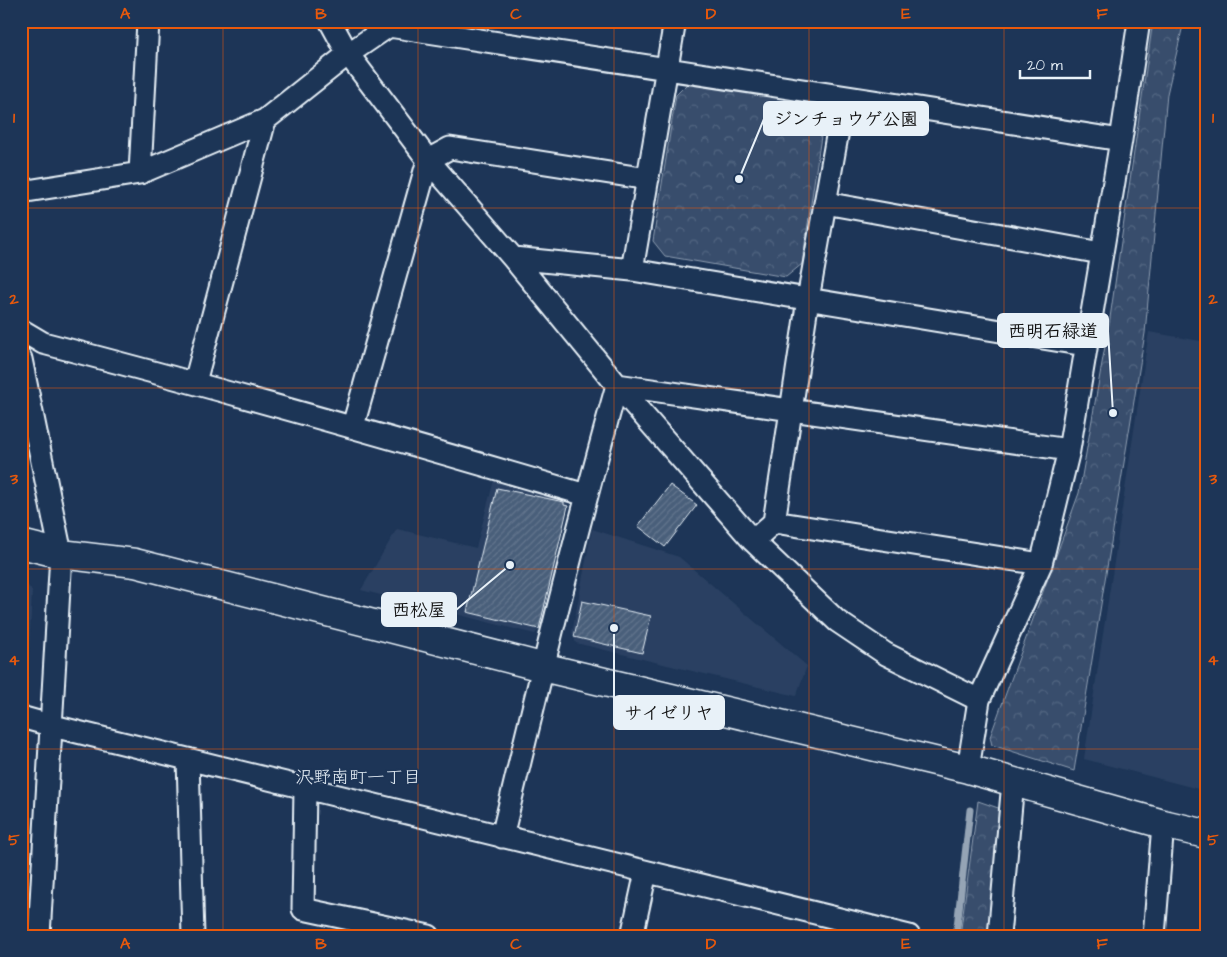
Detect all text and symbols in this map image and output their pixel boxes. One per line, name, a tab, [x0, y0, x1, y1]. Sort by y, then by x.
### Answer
text: A	[120, 3, 131, 25]
text: B	[315, 3, 327, 25]
text: C	[510, 3, 522, 25]
text: D	[706, 3, 717, 25]
text: E	[901, 3, 911, 25]
text: F	[1096, 3, 1108, 25]
scale bar	[1020, 48, 1090, 80]
text: 20 m	[1027, 55, 1063, 76]
callout: ジンチョウゲ公園	[764, 102, 928, 135]
text: 1	[13, 107, 16, 129]
text: ジンチョウゲ公園	[774, 107, 918, 132]
text: 1	[1212, 107, 1215, 129]
text: 2	[8, 288, 19, 310]
text: 2	[1207, 288, 1218, 310]
callout: 西明石緑道	[998, 314, 1108, 347]
text: 西明石緑道	[1008, 319, 1098, 344]
text: 3	[9, 468, 19, 490]
text: 3	[1208, 468, 1218, 490]
callout: 西松屋	[382, 593, 456, 626]
text: 西松屋	[392, 598, 446, 623]
text: 4	[9, 649, 20, 671]
text: 4	[1208, 649, 1219, 671]
callout: サイゼリヤ	[614, 696, 724, 729]
text: サイゼリヤ	[625, 701, 713, 726]
district label: 沢野南町一丁目	[295, 765, 421, 790]
text: 5	[8, 829, 20, 851]
text: 5	[1207, 829, 1219, 851]
text: A	[120, 933, 131, 955]
text: B	[315, 933, 327, 955]
text: C	[510, 933, 522, 955]
text: D	[706, 933, 717, 955]
text: E	[901, 933, 911, 955]
text: F	[1096, 933, 1108, 955]

